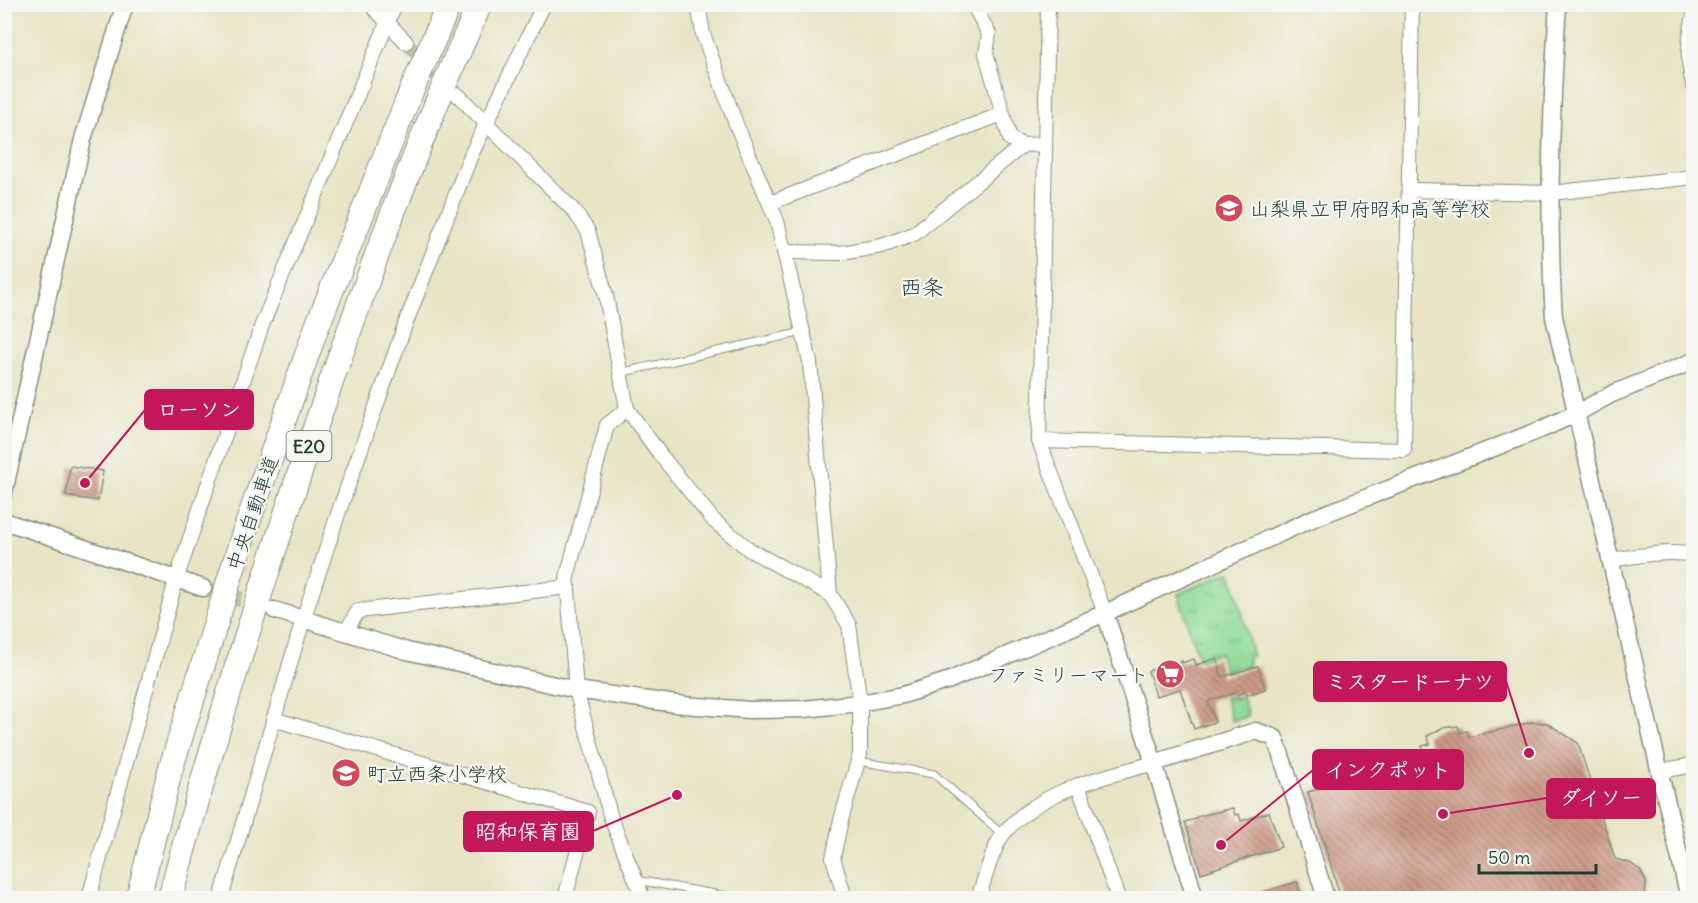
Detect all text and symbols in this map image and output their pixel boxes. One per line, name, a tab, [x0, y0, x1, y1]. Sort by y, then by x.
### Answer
school or university icon: 山梨県立甲府昭和高等学校	[1213, 192, 1245, 224]
place label: 山梨県立甲府昭和高等学校	[1250, 196, 1490, 221]
district label: 西条	[900, 273, 944, 301]
callout: ローソン	[145, 390, 253, 429]
text: ローソン	[157, 396, 241, 423]
road number: E20	[286, 431, 332, 461]
street label: 中央自動車道	[221, 452, 283, 574]
supermarket icon: ファミリーマート	[1154, 658, 1186, 690]
place label: ファミリーマート	[989, 662, 1149, 687]
callout: ミスタードーナツ	[1314, 662, 1506, 701]
text: ミスタードーナツ	[1326, 668, 1494, 695]
callout: インクポット	[1313, 750, 1463, 789]
text: インクポット	[1325, 756, 1451, 783]
school or university icon: 町立西条小学校	[330, 757, 362, 789]
place label: 町立西条小学校	[367, 761, 507, 786]
callout: ダイソー	[1547, 779, 1655, 818]
text: ダイソー	[1560, 784, 1642, 811]
callout: 昭和保育園	[464, 812, 593, 851]
text: 昭和保育園	[476, 818, 581, 845]
scale bar	[1479, 837, 1596, 875]
text: 50 m	[1488, 846, 1530, 869]

